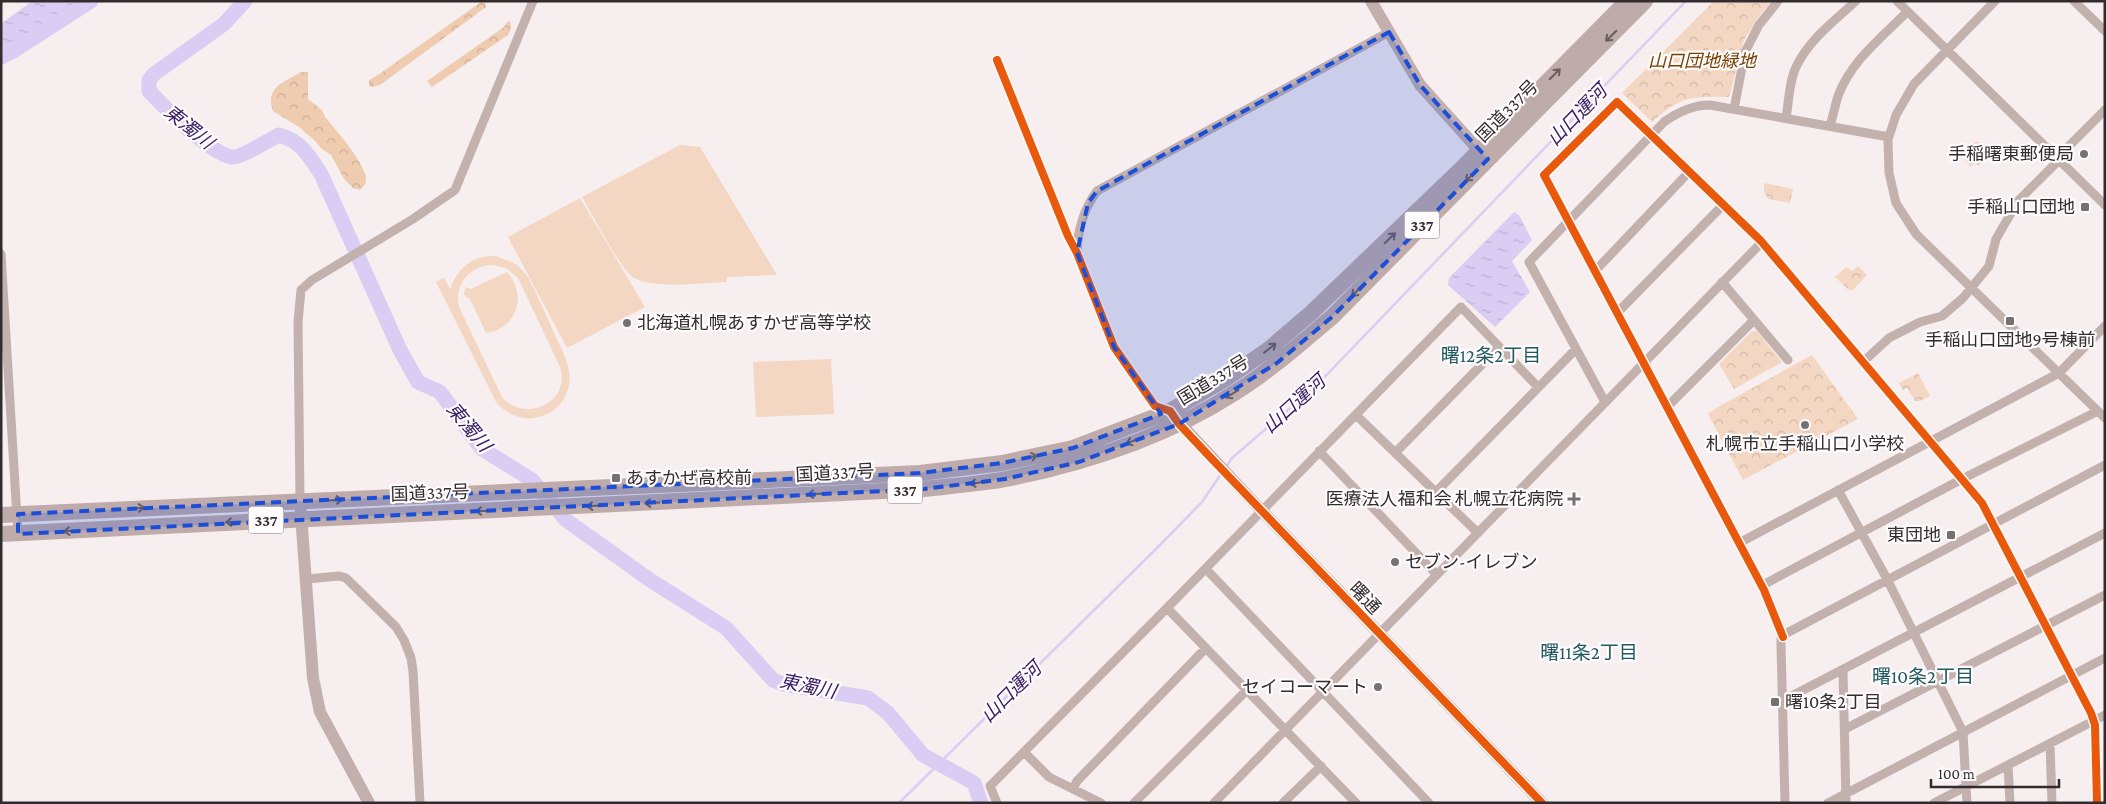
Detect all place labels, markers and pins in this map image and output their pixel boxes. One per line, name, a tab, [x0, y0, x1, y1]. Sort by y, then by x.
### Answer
place label: 手稲曙東郵便局	[1948, 144, 2074, 164]
marker: 手稲曙東郵便局	[2078, 148, 2090, 160]
place label: 手稲山口団地	[1967, 197, 2075, 217]
marker: 手稲山口団地	[2079, 201, 2091, 213]
place label: 北海道札幌あすかぜ高等学校	[637, 313, 871, 333]
marker: 手稲山口団地9号棟前	[2004, 315, 2016, 327]
marker: 北海道札幌あすかぜ高等学校	[621, 317, 633, 329]
place label: 手稲山口団地9号棟前	[1924, 330, 2096, 350]
marker: 札幌市立手稲山口小学校	[1799, 419, 1811, 431]
place label: 札幌市立手稲山口小学校	[1706, 434, 1904, 454]
place label: あすかぜ高校前	[626, 468, 752, 488]
marker: あすかぜ高校前	[610, 472, 622, 484]
place label: 医療法人福和会 札幌立花病院	[1326, 489, 1563, 509]
marker: 医療法人福和会 札幌立花病院	[1567, 492, 1581, 506]
place label: 東団地	[1887, 525, 1941, 545]
marker: 東団地	[1945, 529, 1957, 541]
place label: セブン-イレブン	[1405, 552, 1538, 572]
marker: セブン-イレブン	[1389, 556, 1401, 568]
place label: セイコーマート	[1242, 677, 1368, 697]
marker: セイコーマート	[1372, 681, 1384, 693]
place label: 曙10条2丁目	[1785, 692, 1882, 712]
marker: 曙10条2丁目	[1769, 696, 1781, 708]

